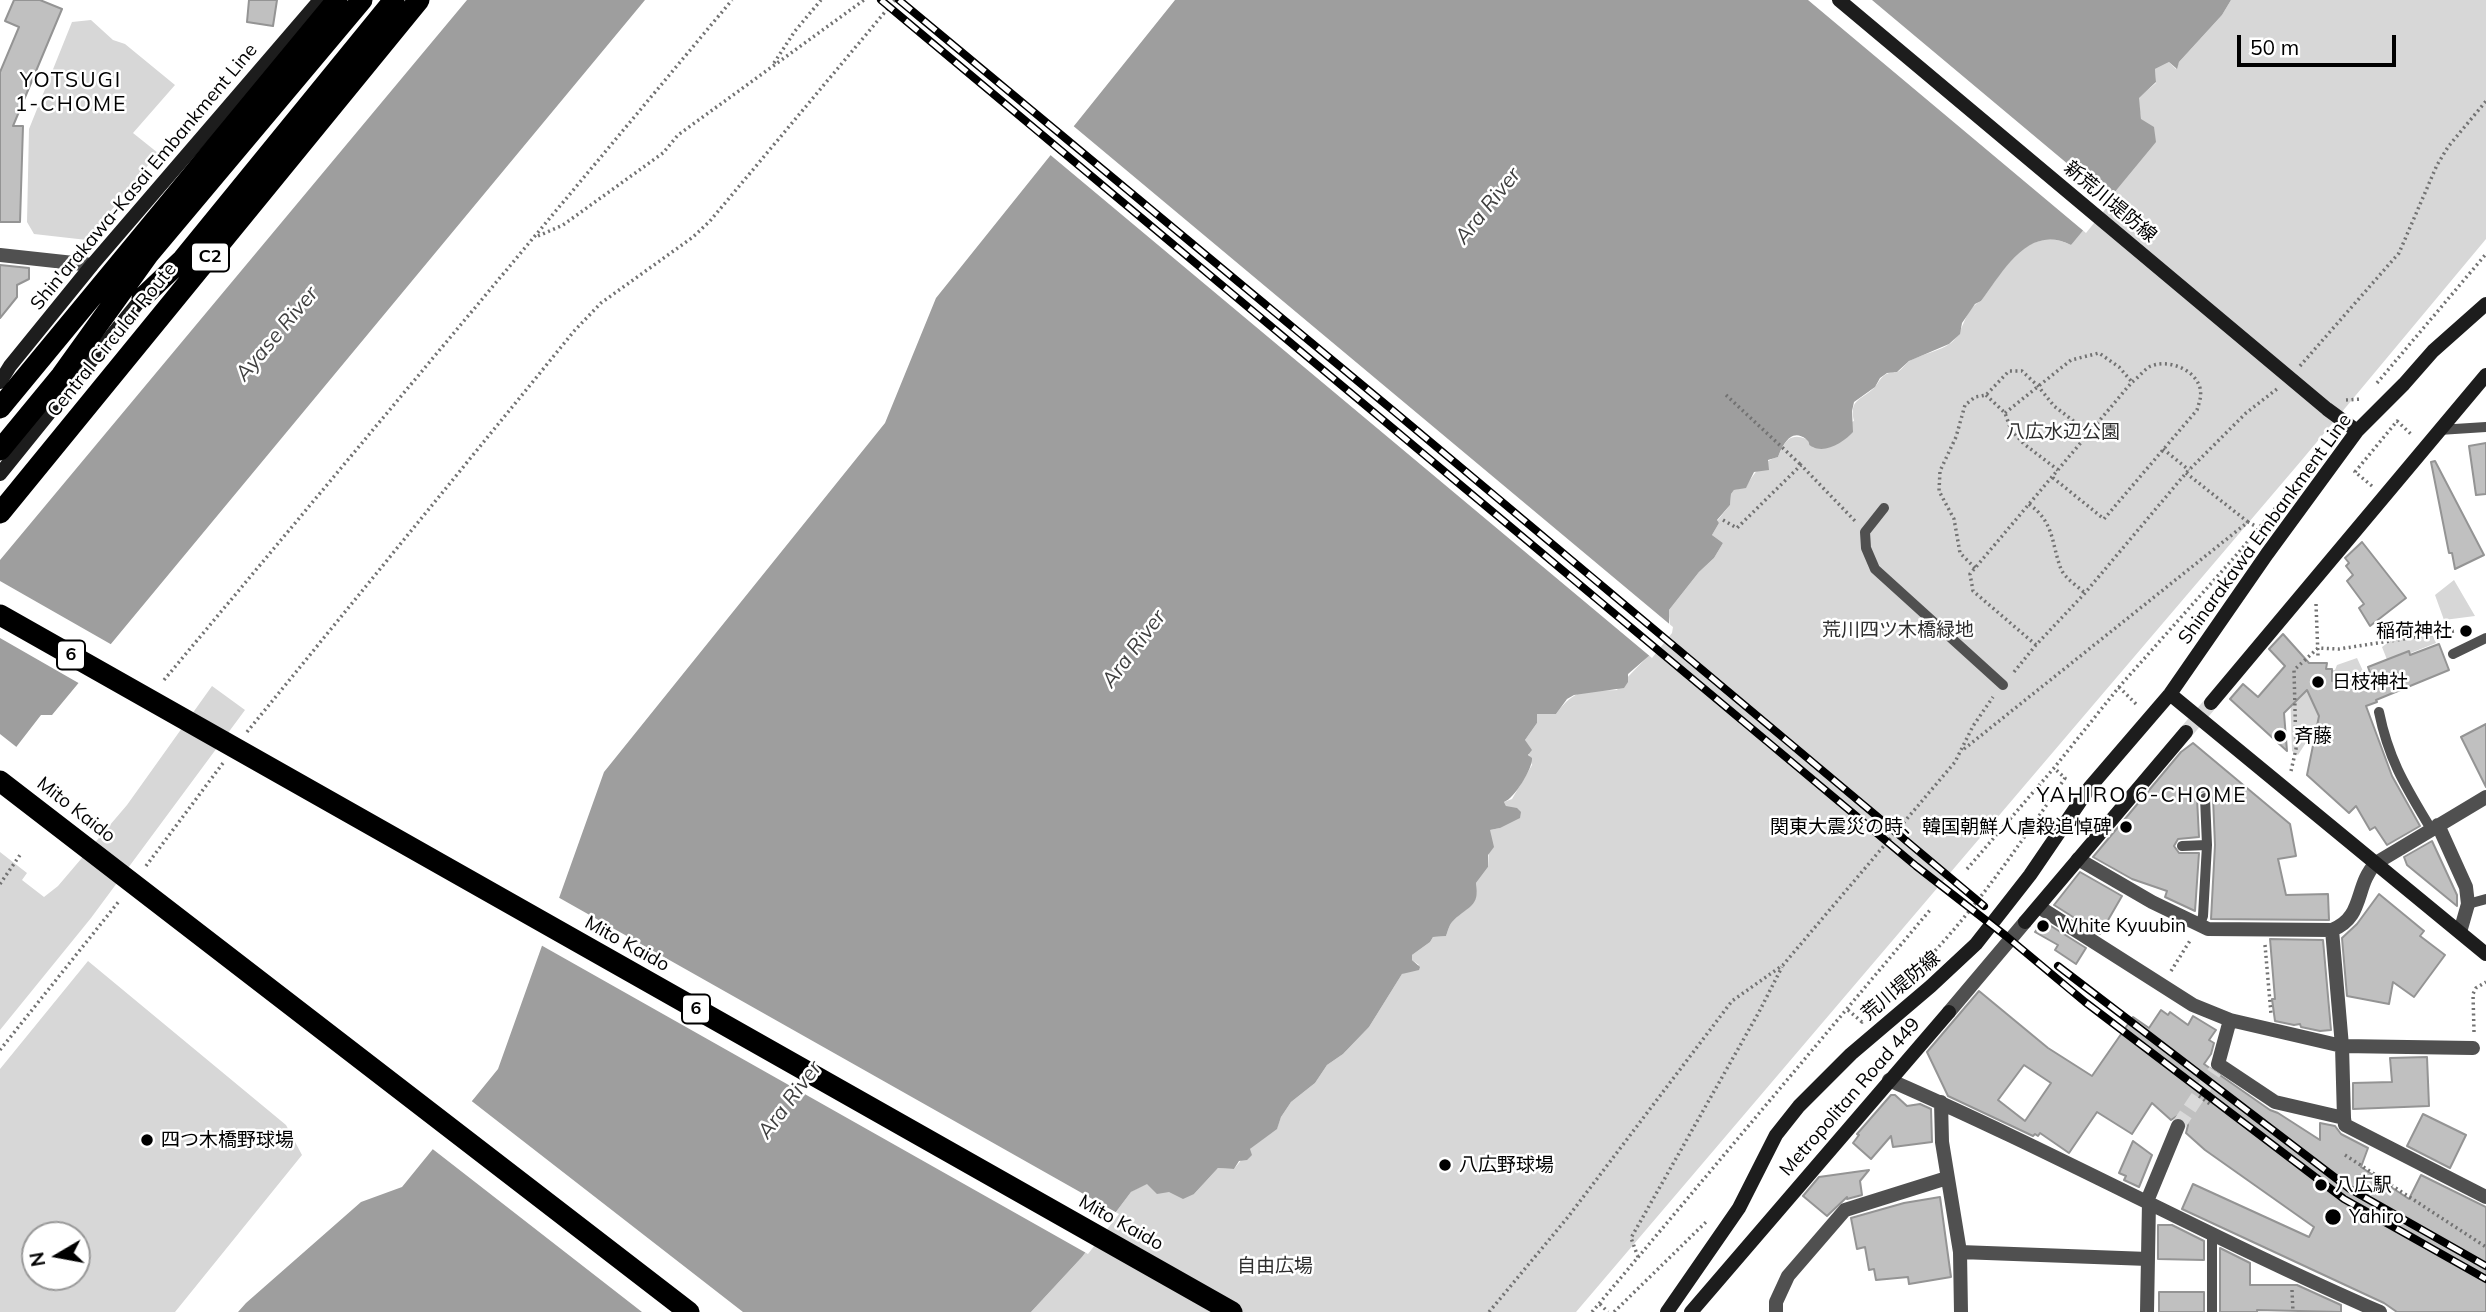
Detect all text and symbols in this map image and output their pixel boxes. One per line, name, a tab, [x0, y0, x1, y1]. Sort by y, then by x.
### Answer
scale bar	[2241, 21, 2400, 65]
text: 50 m	[2250, 34, 2299, 60]
street label: Shin'arakawa-Kasai Embankment Line	[26, 39, 262, 315]
district label: YOTSUGI 1-CHOME	[16, 68, 126, 118]
street label: 新荒川堤防線	[2059, 157, 2161, 247]
water label: Ara River	[1450, 163, 1526, 249]
road number: C2	[191, 243, 229, 272]
street label: Central Circular Route	[43, 258, 181, 422]
water label: Ayase River	[230, 282, 324, 386]
street label: Shinarakawa Embankment Line	[2174, 409, 2356, 649]
park label: 八広水辺公園	[2006, 421, 2120, 443]
water label: Ara River	[1097, 605, 1171, 693]
park label: 荒川四ツ木橋緑地	[1822, 619, 1974, 641]
place label: 稲荷神社	[2376, 620, 2452, 642]
marker: 稲荷神社	[2458, 623, 2474, 639]
road number: 6	[57, 640, 85, 670]
place label: 日枝神社	[2332, 671, 2408, 693]
marker: 日枝神社	[2310, 674, 2326, 690]
place label: 斉藤	[2294, 725, 2332, 747]
marker: 斉藤	[2272, 728, 2288, 744]
street label: Mito Kaido	[32, 772, 120, 848]
district label: YAHIRO 6-CHOME	[2038, 783, 2246, 809]
place label: 関東大震災の時、韓国朝鮮人虐殺追悼碑	[1770, 816, 2112, 838]
marker: 関東大震災の時、韓国朝鮮人虐殺追悼碑	[2118, 819, 2134, 835]
street label: Mito Kaido	[581, 911, 673, 977]
place label: White Kyuubin	[2057, 915, 2186, 937]
marker: White Kyuubin	[2035, 918, 2051, 934]
street label: 荒川堤防線	[1857, 947, 1945, 1025]
road number: 6	[682, 994, 710, 1024]
street label: Metropolitan Road 449	[1775, 1013, 1925, 1181]
water label: Ara River	[753, 1056, 827, 1144]
place label: 四つ木橋野球場	[161, 1129, 294, 1151]
marker: 四つ木橋野球場	[139, 1132, 155, 1148]
place label: 八広野球場	[1459, 1154, 1554, 1176]
marker: 八広野球場	[1437, 1157, 1453, 1173]
place label: 八広駅	[2335, 1174, 2392, 1196]
marker: 八広駅	[2313, 1177, 2329, 1193]
street label: Mito Kaido	[1075, 1190, 1167, 1256]
place label: Yahiro	[2349, 1206, 2404, 1228]
marker: Yahiro	[2323, 1207, 2343, 1227]
north arrow	[21, 1221, 91, 1291]
text: N	[24, 1250, 50, 1268]
park label: 自由広場	[1237, 1255, 1313, 1277]

